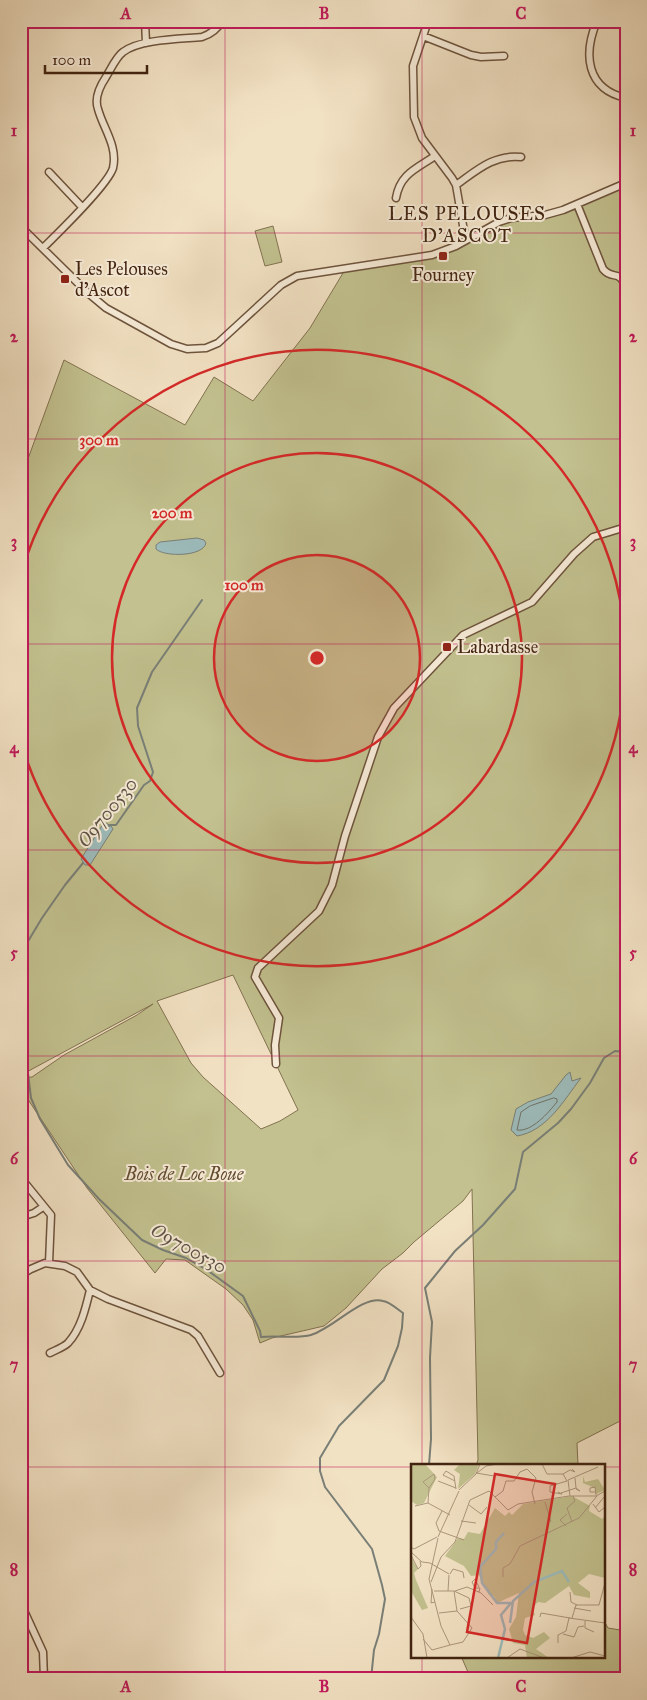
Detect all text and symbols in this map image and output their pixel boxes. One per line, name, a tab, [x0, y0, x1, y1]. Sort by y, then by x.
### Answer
text: A	[120, 4, 132, 23]
text: B	[319, 4, 329, 23]
text: C	[516, 4, 527, 23]
scale bar	[45, 42, 148, 74]
text: 100 m	[52, 51, 92, 69]
text: 1	[11, 121, 18, 140]
text: 1	[630, 121, 637, 140]
district label: LES PELOUSES D'ASCOT	[388, 202, 546, 247]
marker: Fourney	[437, 250, 449, 262]
place label: Les Pelouses d'Ascot	[75, 258, 168, 301]
place label: Fourney	[412, 264, 475, 286]
marker: Les Pelouses d'Ascot	[59, 273, 71, 285]
text: 2	[10, 327, 19, 346]
text: 2	[629, 327, 638, 346]
text: 300 m	[79, 431, 119, 450]
text: 200 m	[152, 504, 193, 522]
text: 3	[11, 532, 17, 552]
text: 3	[630, 532, 636, 552]
text: 100 m	[224, 576, 264, 594]
place label: Labardasse	[457, 636, 538, 658]
marker: Labardasse	[441, 641, 453, 653]
centre of rings	[308, 649, 326, 667]
text: 4	[10, 738, 20, 758]
text: 4	[629, 738, 639, 758]
water label: O9700530	[72, 772, 142, 852]
text: 5	[10, 943, 18, 962]
text: 5	[629, 943, 637, 962]
text: 6	[10, 1149, 19, 1168]
text: 6	[629, 1149, 638, 1168]
park label: Bois de Loc Boue	[124, 1163, 245, 1185]
water label: O9700530	[147, 1218, 231, 1278]
text: 7	[10, 1355, 19, 1374]
text: 7	[629, 1355, 638, 1374]
inset map	[411, 1464, 604, 1658]
text: 8	[10, 1560, 18, 1579]
text: 8	[629, 1560, 637, 1579]
text: A	[120, 1677, 132, 1696]
text: B	[319, 1677, 329, 1696]
text: C	[516, 1677, 527, 1696]

